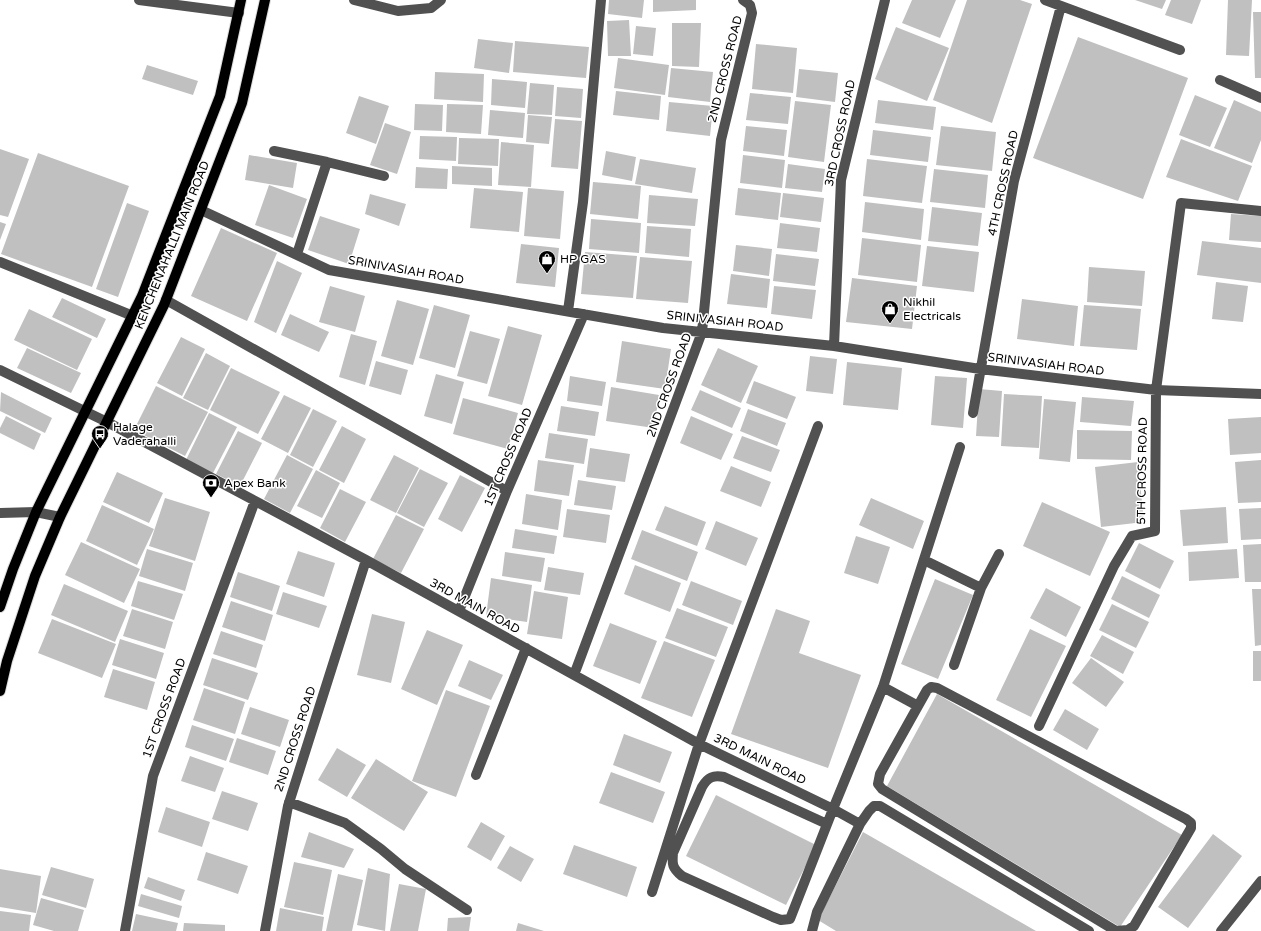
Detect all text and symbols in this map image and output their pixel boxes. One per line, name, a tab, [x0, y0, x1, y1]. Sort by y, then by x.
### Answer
street label: 2ND CROSS ROAD	[705, 14, 745, 124]
street label: 3RD CROSS ROAD	[822, 78, 858, 188]
street label: 4TH CROSS ROAD	[985, 129, 1021, 237]
street label: KENCHENAHALLI MAIN ROAD	[132, 159, 212, 331]
shop icon: HP GAS	[537, 249, 557, 274]
place label: HP GAS	[560, 252, 606, 266]
street label: SRINIVASIAH ROAD	[347, 253, 465, 287]
place label: Nikhil Electricals	[903, 295, 961, 323]
shop icon: Nikhil Electricals	[880, 299, 900, 324]
street label: SRINIVASIAH ROAD	[666, 308, 784, 334]
street label: 2ND CROSS ROAD	[644, 331, 694, 439]
street label: SRINIVASIAH ROAD	[987, 350, 1105, 378]
street label: 1ST CROSS ROAD	[481, 406, 535, 508]
street label: 5TH CROSS ROAD	[1134, 417, 1150, 525]
place label: Halage Vaderahalli	[113, 420, 176, 448]
bus stop icon: Halage Vaderahalli	[90, 424, 110, 449]
bank icon: Apex Bank	[201, 473, 221, 498]
place label: Apex Bank	[224, 476, 286, 490]
street label: 3RD MAIN ROAD	[427, 575, 523, 637]
street label: 1ST CROSS ROAD	[139, 656, 189, 760]
street label: 2ND CROSS ROAD	[271, 685, 319, 793]
street label: 3RD MAIN ROAD	[712, 731, 808, 787]

